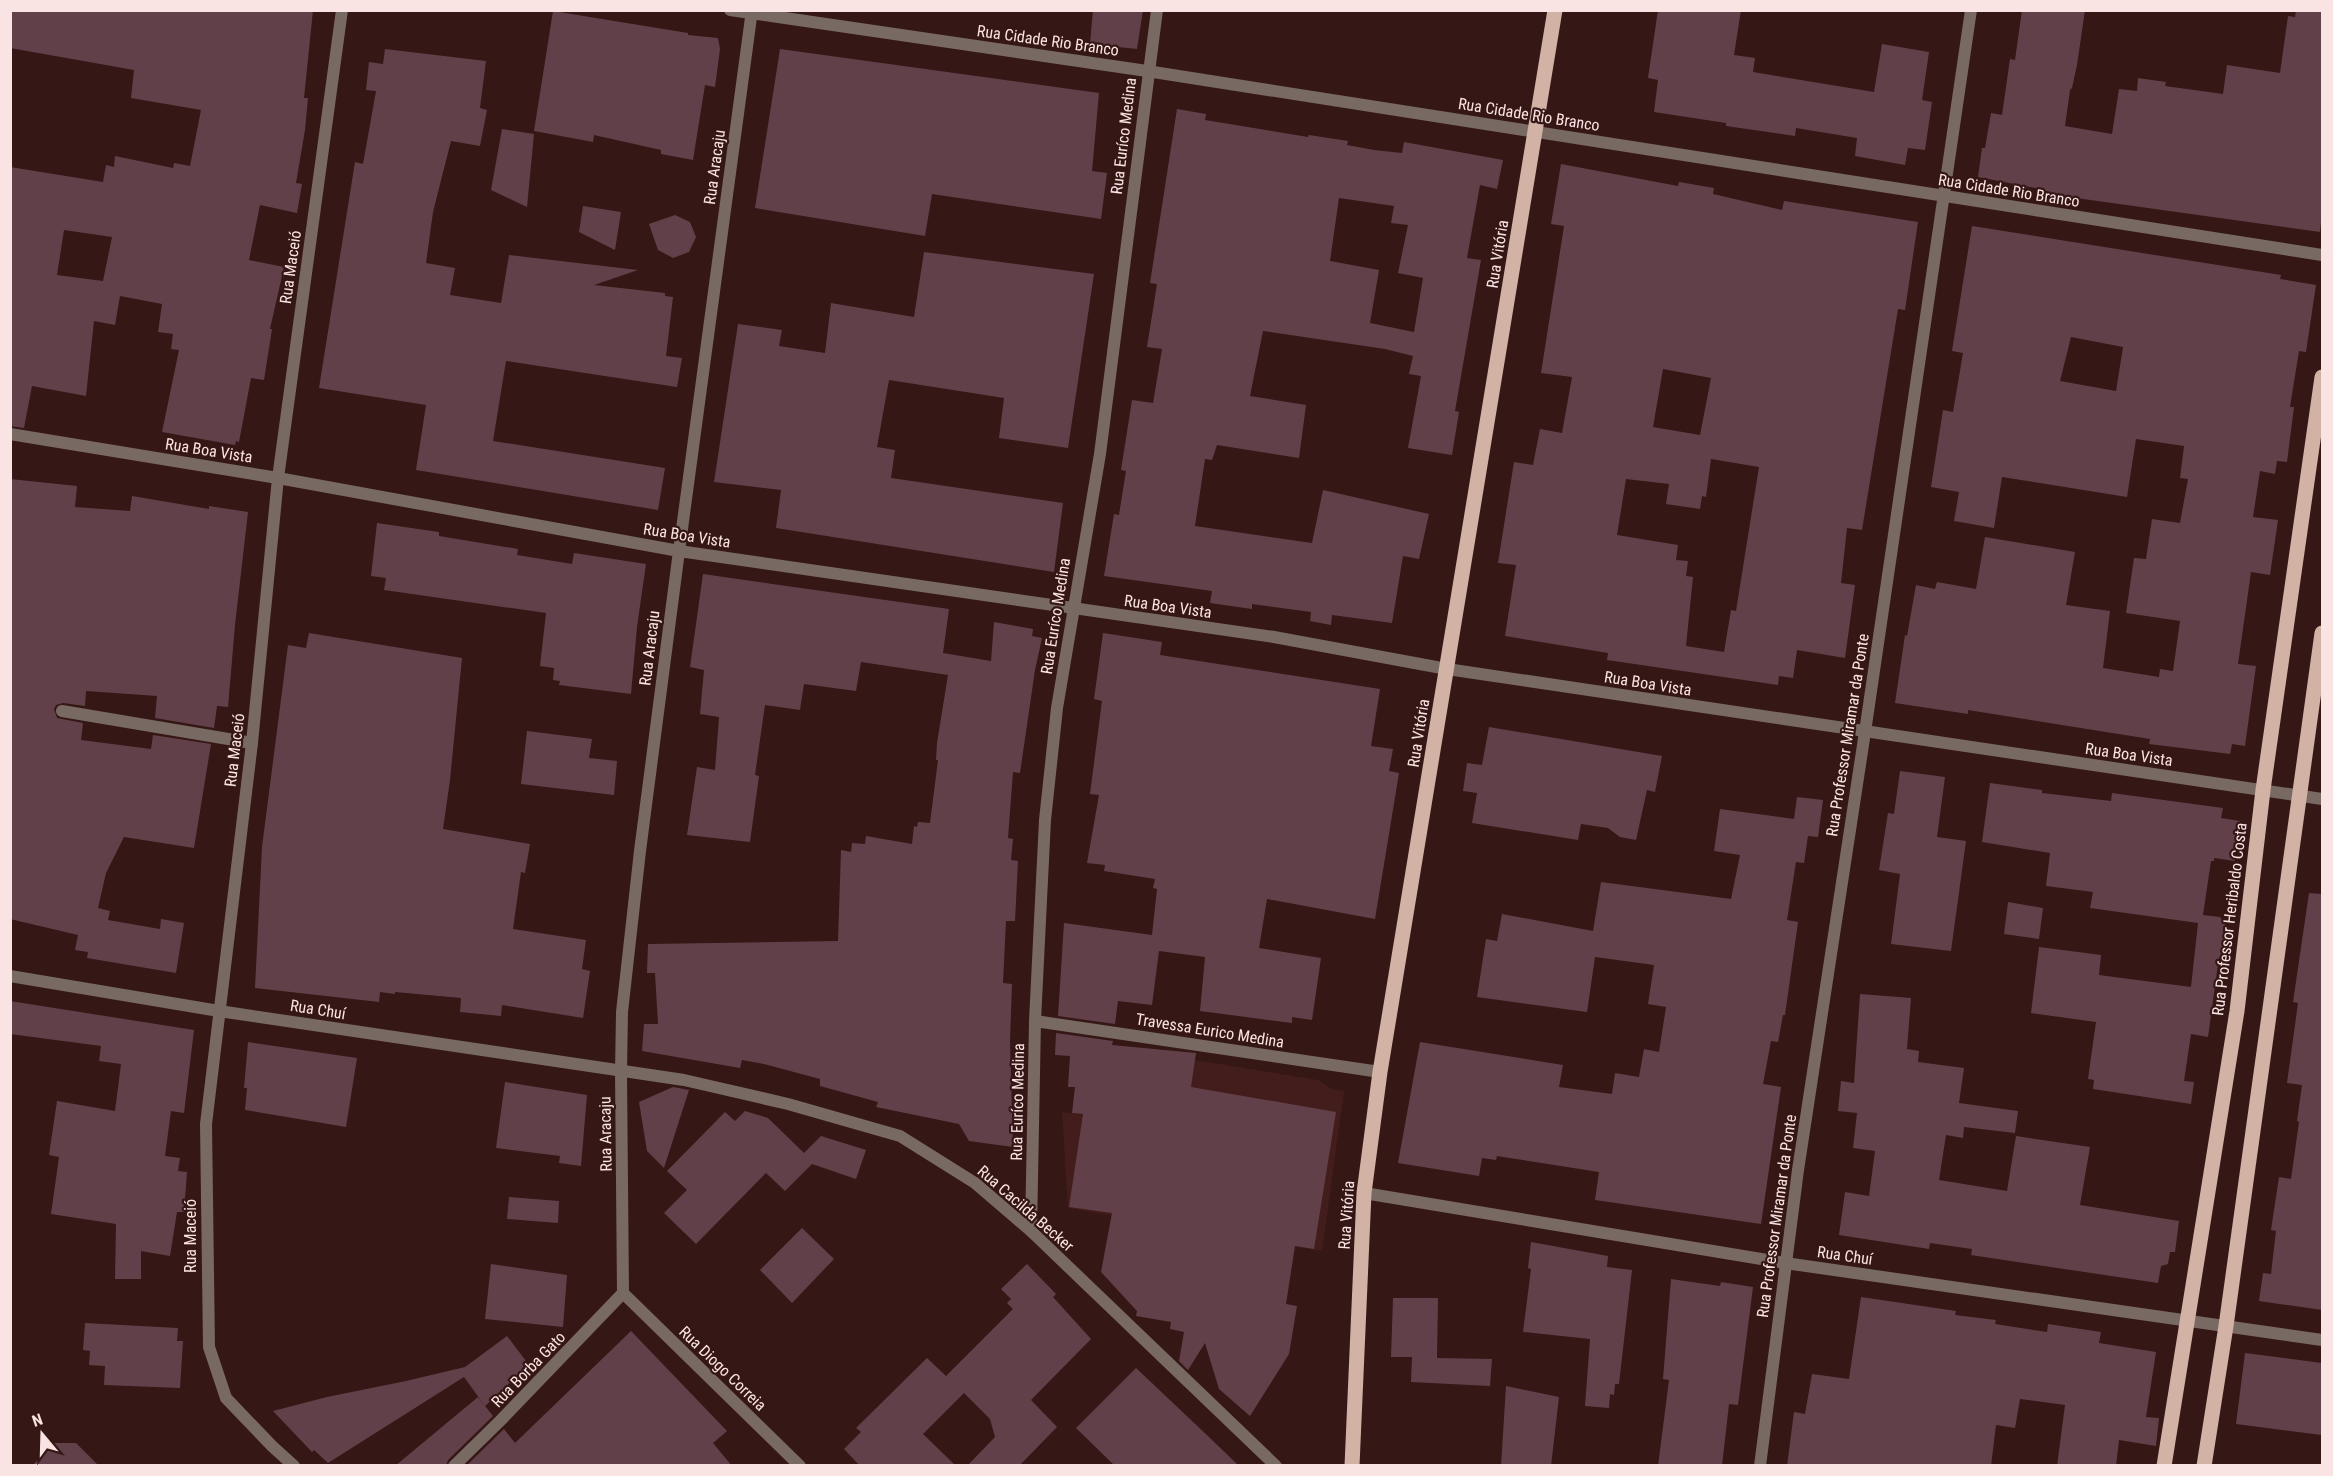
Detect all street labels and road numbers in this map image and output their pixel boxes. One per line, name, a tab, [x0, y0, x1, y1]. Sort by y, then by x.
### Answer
street label: Rua Cidade Rio Branco	[976, 21, 1120, 60]
street label: Rua Euríco Medina	[1107, 77, 1140, 196]
street label: Rua Cidade Rio Branco	[1457, 94, 1601, 135]
street label: Rua Aracaju	[700, 128, 729, 206]
street label: Rua Cidade Rio Branco	[1937, 170, 2081, 211]
street label: Rua Vitória	[1483, 219, 1512, 290]
street label: Rua Maceió	[276, 229, 305, 305]
street label: Rua Boa Vista	[164, 434, 254, 467]
street label: Rua Boa Vista	[642, 519, 732, 552]
street label: Rua Euríco Medina	[1037, 557, 1074, 676]
street label: Rua Boa Vista	[1123, 591, 1213, 622]
street label: Rua Aracaju	[635, 609, 664, 687]
street label: Rua Professor Miramar da Ponte	[1822, 632, 1873, 838]
street label: Rua Boa Vista	[1603, 667, 1693, 700]
street label: Rua Vitória	[1404, 698, 1433, 769]
street label: Rua Maceió	[221, 712, 248, 788]
street label: Rua Boa Vista	[2084, 739, 2174, 770]
street label: Rua Professor Heribaldo Costa	[2208, 821, 2251, 1017]
street label: Rua Chuí	[289, 996, 348, 1023]
street label: Travessa Eurico Medina	[1134, 1009, 1285, 1052]
street label: Rua Euríco Medina	[1007, 1043, 1028, 1161]
street label: Rua Aracaju	[595, 1096, 616, 1172]
street label: Rua Professor Miramar da Ponte	[1753, 1113, 1800, 1319]
street label: Rua Cacilda Becker	[974, 1161, 1078, 1255]
street label: Rua Vitória	[1335, 1180, 1358, 1250]
street label: Rua Maceió	[181, 1199, 200, 1273]
street label: Rua Chuí	[1816, 1242, 1875, 1269]
street label: Rua Diogo Correia	[675, 1322, 770, 1415]
street label: Rua Borba Gato	[487, 1327, 569, 1411]

